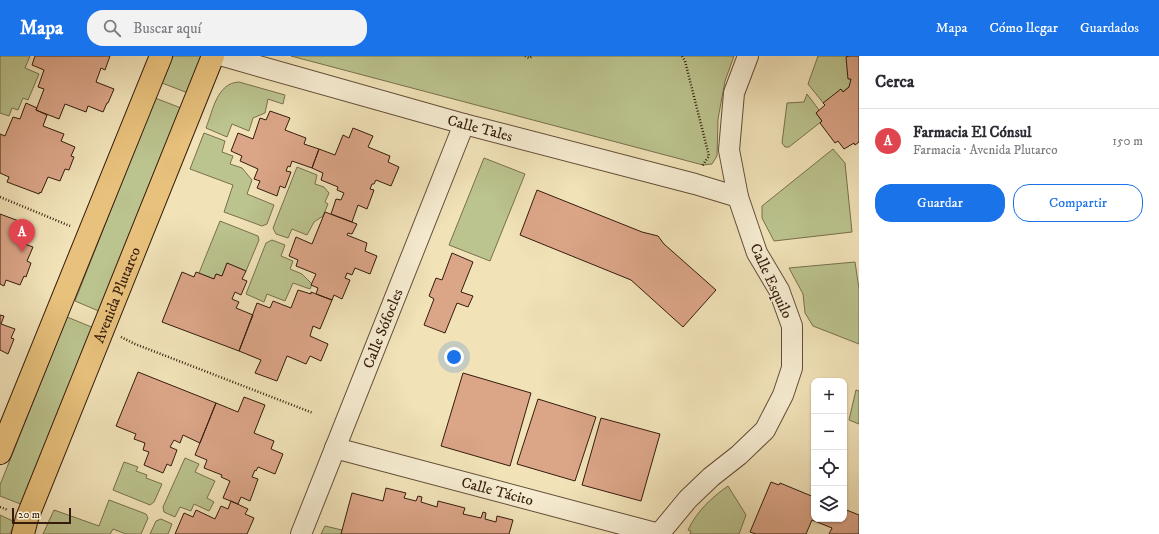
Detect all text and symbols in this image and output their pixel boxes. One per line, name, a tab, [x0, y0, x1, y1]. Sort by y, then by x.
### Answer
search box	[87, 10, 367, 46]
text: Mapa	[20, 17, 63, 40]
icon: search	[101, 17, 123, 39]
text: Buscar aquí	[133, 19, 201, 38]
text: Mapa	[936, 19, 967, 37]
text: Cómo llegar	[989, 19, 1058, 37]
text: Guardados	[1080, 19, 1139, 37]
text: Cerca	[875, 71, 914, 93]
street label: Calle Tales	[445, 110, 515, 146]
text: Farmacia El Cónsul	[913, 123, 1031, 142]
text: A	[884, 133, 892, 149]
text: 150 m	[1112, 133, 1143, 149]
text: Farmacia · Avenida Plutarco	[913, 142, 1057, 158]
button: Guardar	[875, 184, 1005, 222]
button: Compartir	[1013, 184, 1143, 222]
pin: A	[9, 219, 35, 252]
street label: Calle Esquilo	[745, 240, 797, 322]
street label: Avenida Plutarco	[89, 244, 145, 346]
street label: Calle Sófocles	[358, 286, 407, 371]
your location	[444, 347, 464, 367]
map controls	[811, 378, 847, 522]
button: +	[811, 378, 847, 414]
button: −	[811, 414, 847, 450]
button: locate	[811, 450, 847, 486]
street label: Calle Tácito	[459, 472, 535, 510]
button: layers	[811, 486, 847, 522]
scale bar	[12, 506, 71, 525]
text: 20 m	[18, 508, 40, 522]

